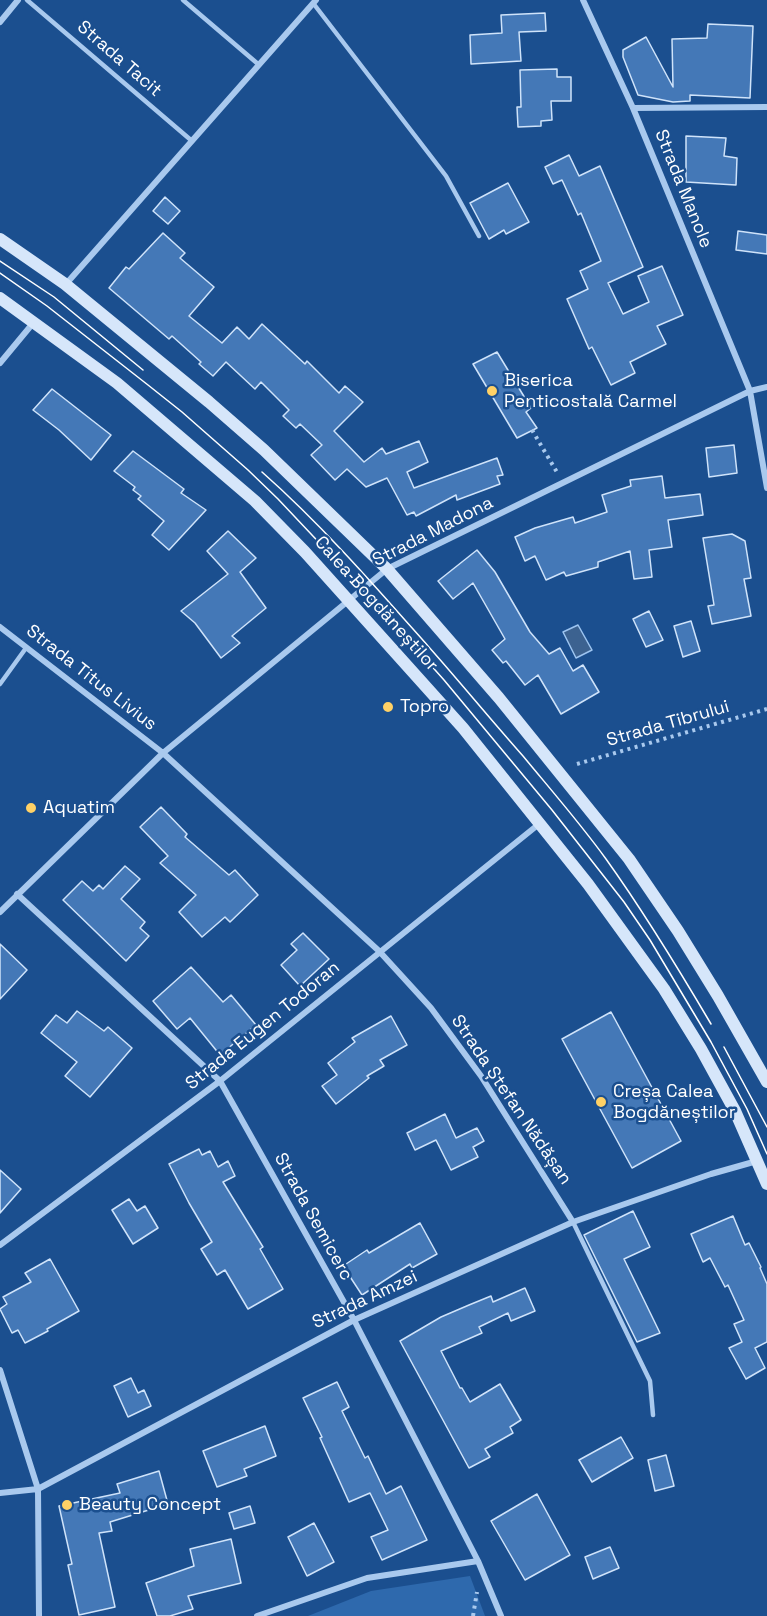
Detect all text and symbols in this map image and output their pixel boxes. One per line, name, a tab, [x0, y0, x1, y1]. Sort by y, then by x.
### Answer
street label: Strada Tacit	[72, 16, 166, 102]
street label: Strada Manole	[649, 127, 717, 251]
place label: Biserica Penticostală Carmel	[504, 370, 677, 412]
marker: Biserica Penticostală Carmel	[485, 384, 499, 398]
street label: Strada Madona	[369, 492, 497, 572]
street label: Calea Bogdăneștilor	[310, 532, 442, 676]
street label: Strada Titus Livius	[21, 620, 161, 736]
place label: Topro	[400, 696, 449, 718]
street label: Strada Tibrului	[604, 696, 732, 752]
marker: Topro	[381, 700, 395, 714]
place label: Aquatim	[43, 797, 115, 819]
marker: Aquatim	[24, 801, 38, 815]
street label: Strada Eugen Todoran	[182, 957, 344, 1095]
street label: Strada Ștefan Nădășan	[446, 1011, 576, 1189]
place label: Creșa Calea Bogdăneștilor	[613, 1081, 736, 1124]
marker: Creșa Calea Bogdăneștilor	[594, 1095, 608, 1109]
street label: Strada Semicerc	[269, 1149, 357, 1285]
street label: Strada Amzei	[309, 1266, 421, 1334]
place label: Beauty Concept	[79, 1494, 221, 1516]
marker: Beauty Concept	[60, 1498, 74, 1512]

